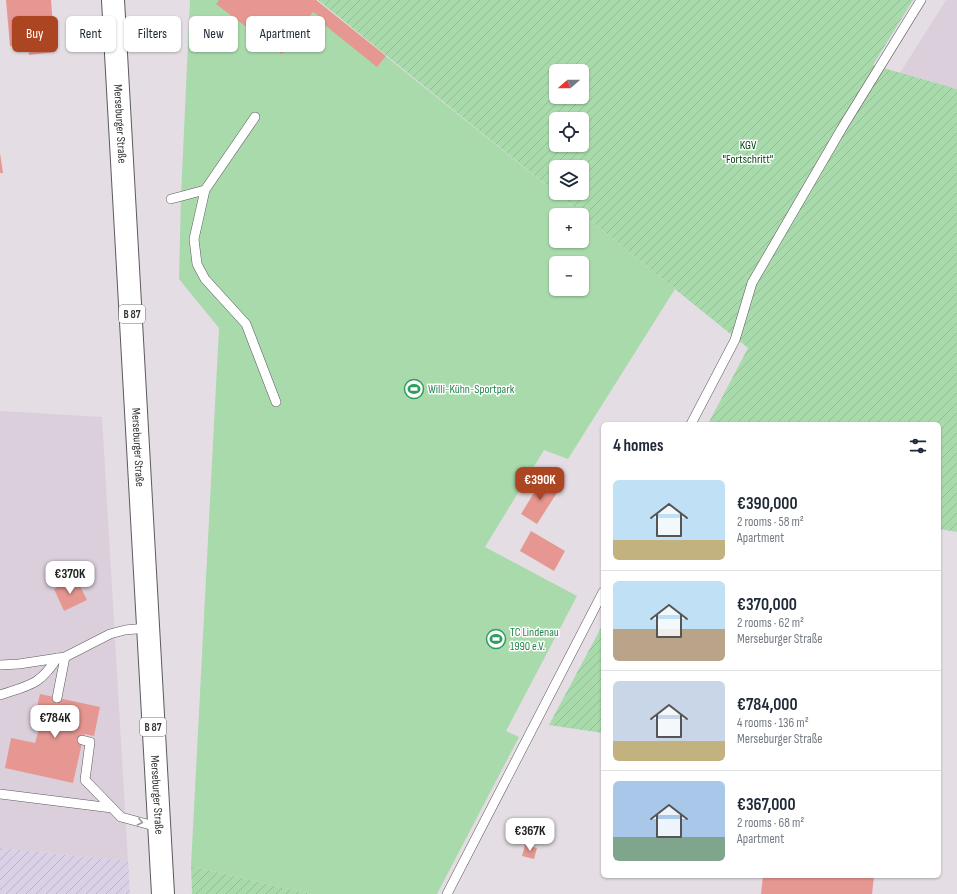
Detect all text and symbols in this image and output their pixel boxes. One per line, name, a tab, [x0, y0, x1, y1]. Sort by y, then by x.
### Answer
chip: Buy	[12, 16, 58, 52]
chip: Rent	[66, 16, 116, 52]
chip: Filters	[124, 16, 181, 52]
chip: New	[189, 16, 238, 52]
chip: Apartment	[246, 16, 325, 52]
north arrow	[549, 64, 589, 104]
map controls	[549, 64, 589, 296]
street label: Merseburger Straße	[111, 84, 130, 164]
button: locate	[549, 112, 589, 152]
park label: KGV "Fortschritt"	[723, 138, 773, 167]
button: layers	[549, 160, 589, 200]
button: +	[549, 208, 589, 248]
button: −	[549, 256, 589, 296]
road number: B 87	[119, 305, 145, 323]
sports icon: Willi-Kühn-Sportpark	[403, 378, 425, 400]
place label: Willi-Kühn-Sportpark	[428, 382, 515, 397]
street label: Merseburger Straße	[128, 407, 148, 487]
icon: filters	[907, 435, 929, 457]
text: 4 homes	[613, 436, 664, 456]
pin: €390K	[512, 467, 568, 501]
text: €390K	[524, 472, 556, 488]
text: €390,000	[737, 494, 798, 514]
icon: home	[645, 496, 693, 544]
text: 2 rooms · 58 m²	[737, 514, 804, 530]
text: Apartment	[737, 530, 784, 546]
pin: €370K	[42, 561, 98, 595]
text: €370K	[55, 566, 85, 582]
text: €370,000	[737, 595, 797, 615]
icon: home	[645, 597, 693, 645]
text: 2 rooms · 62 m²	[737, 615, 804, 631]
place label: TC Lindenau 1990 e.V.	[510, 625, 559, 654]
sports icon: TC Lindenau 1990 e.V.	[485, 628, 507, 650]
text: Merseburger Straße	[737, 631, 823, 647]
text: €784,000	[737, 695, 798, 715]
icon: home	[645, 697, 693, 745]
pin: €784K	[27, 705, 83, 739]
text: €784K	[39, 710, 71, 726]
text: 4 rooms · 136 m²	[737, 715, 809, 731]
road number: B 87	[140, 718, 166, 736]
text: Merseburger Straße	[737, 731, 823, 747]
street label: Merseburger Straße	[147, 755, 167, 835]
text: €367,000	[737, 795, 796, 815]
icon: home	[645, 797, 693, 845]
text: 2 rooms · 68 m²	[737, 815, 804, 831]
one-way arrow	[136, 818, 143, 826]
pin: €367K	[502, 818, 558, 852]
text: €367K	[515, 823, 546, 839]
text: Apartment	[737, 831, 784, 847]

